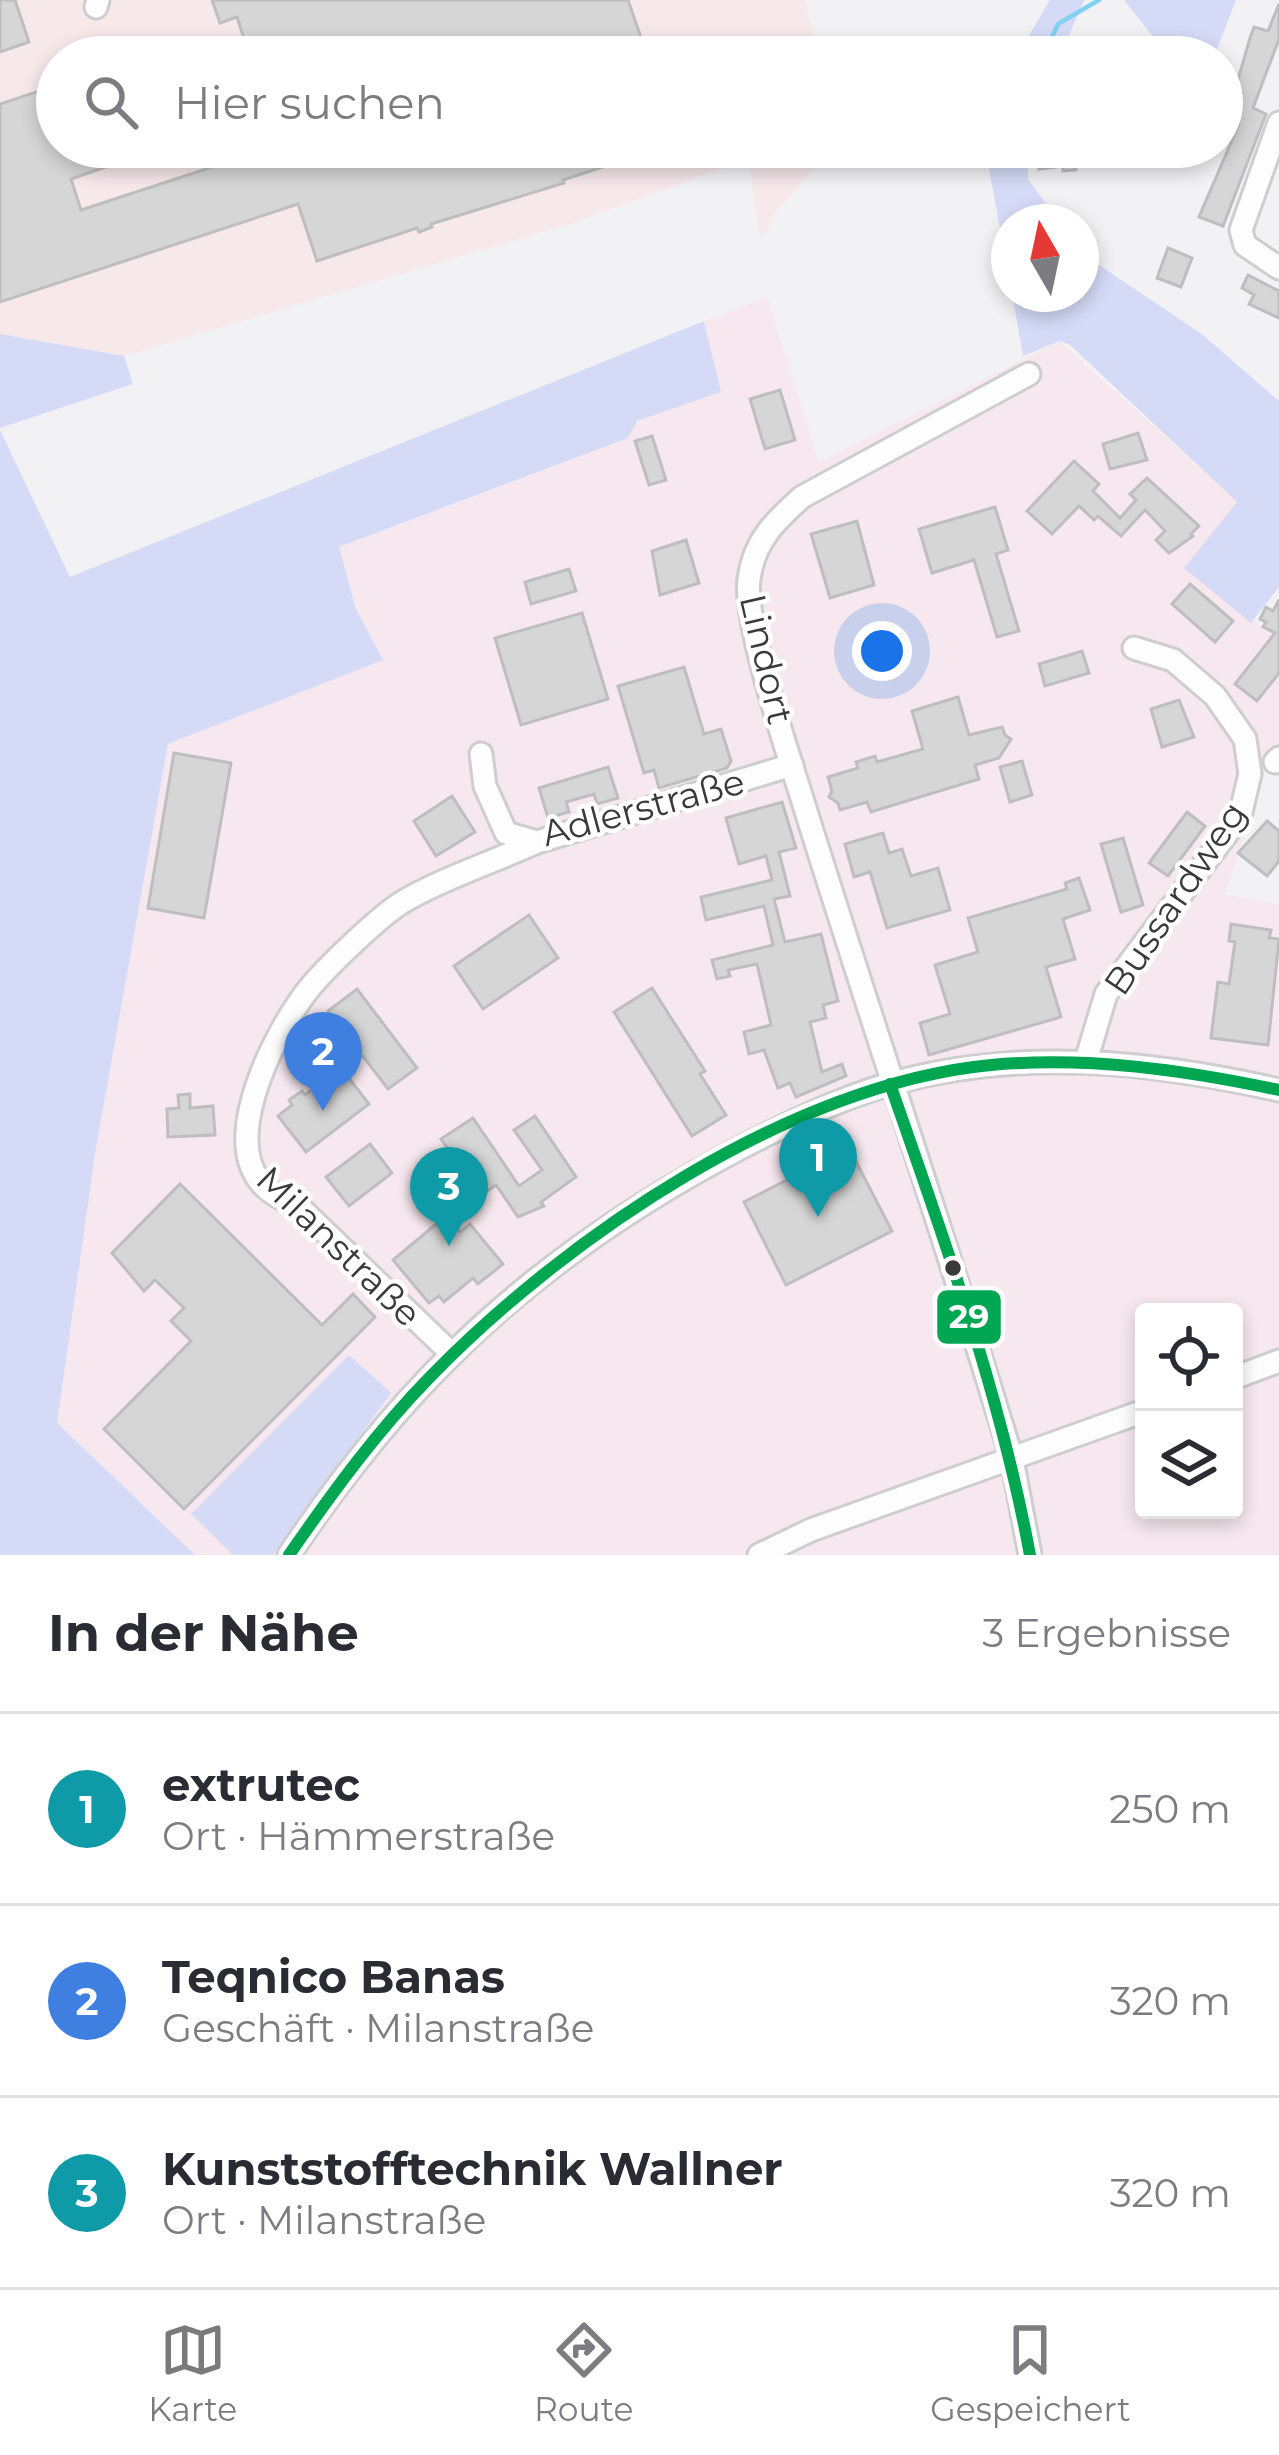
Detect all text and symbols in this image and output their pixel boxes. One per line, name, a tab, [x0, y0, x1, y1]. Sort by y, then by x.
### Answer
search box	[36, 36, 1243, 168]
icon: search	[78, 69, 144, 135]
text: Hier suchen	[174, 75, 445, 130]
north arrow	[991, 204, 1099, 312]
street label: Lindort	[731, 590, 803, 728]
your location	[852, 621, 912, 681]
street label: Adlerstraße	[537, 759, 749, 855]
street label: Bussardweg	[1094, 793, 1256, 1003]
pin: 2	[284, 1012, 362, 1111]
pin: 1	[779, 1118, 857, 1217]
pin: 3	[410, 1147, 488, 1246]
street label: Milanstraße	[248, 1157, 430, 1335]
unlabelled marker	[942, 1257, 964, 1279]
line badge: 29	[935, 1288, 1003, 1346]
text: 29	[949, 1296, 989, 1336]
map controls	[1135, 1303, 1243, 1519]
button: locate	[1135, 1303, 1243, 1411]
button: layers	[1135, 1411, 1243, 1519]
text: In der Nähe	[48, 1602, 359, 1664]
text: 3 Ergebnisse	[982, 1609, 1231, 1657]
text: extrutec	[162, 1757, 360, 1812]
text: 1	[79, 1785, 95, 1833]
text: 250 m	[1109, 1785, 1231, 1833]
text: Ort · Hämmerstraße	[162, 1812, 555, 1860]
text: Teqnico Banas	[162, 1949, 505, 2004]
text: 2	[75, 1977, 99, 2025]
text: 320 m	[1110, 1977, 1231, 2025]
text: Geschäft · Milanstraße	[162, 2004, 594, 2052]
text: Kunststofftechnik Wallner	[162, 2141, 783, 2196]
text: 3	[75, 2169, 99, 2217]
text: 320 m	[1110, 2169, 1231, 2217]
text: Ort · Milanstraße	[162, 2196, 486, 2244]
tab: Karte	[148, 2317, 237, 2429]
tab: Route	[534, 2317, 633, 2429]
tab: Gespeichert	[930, 2317, 1131, 2429]

